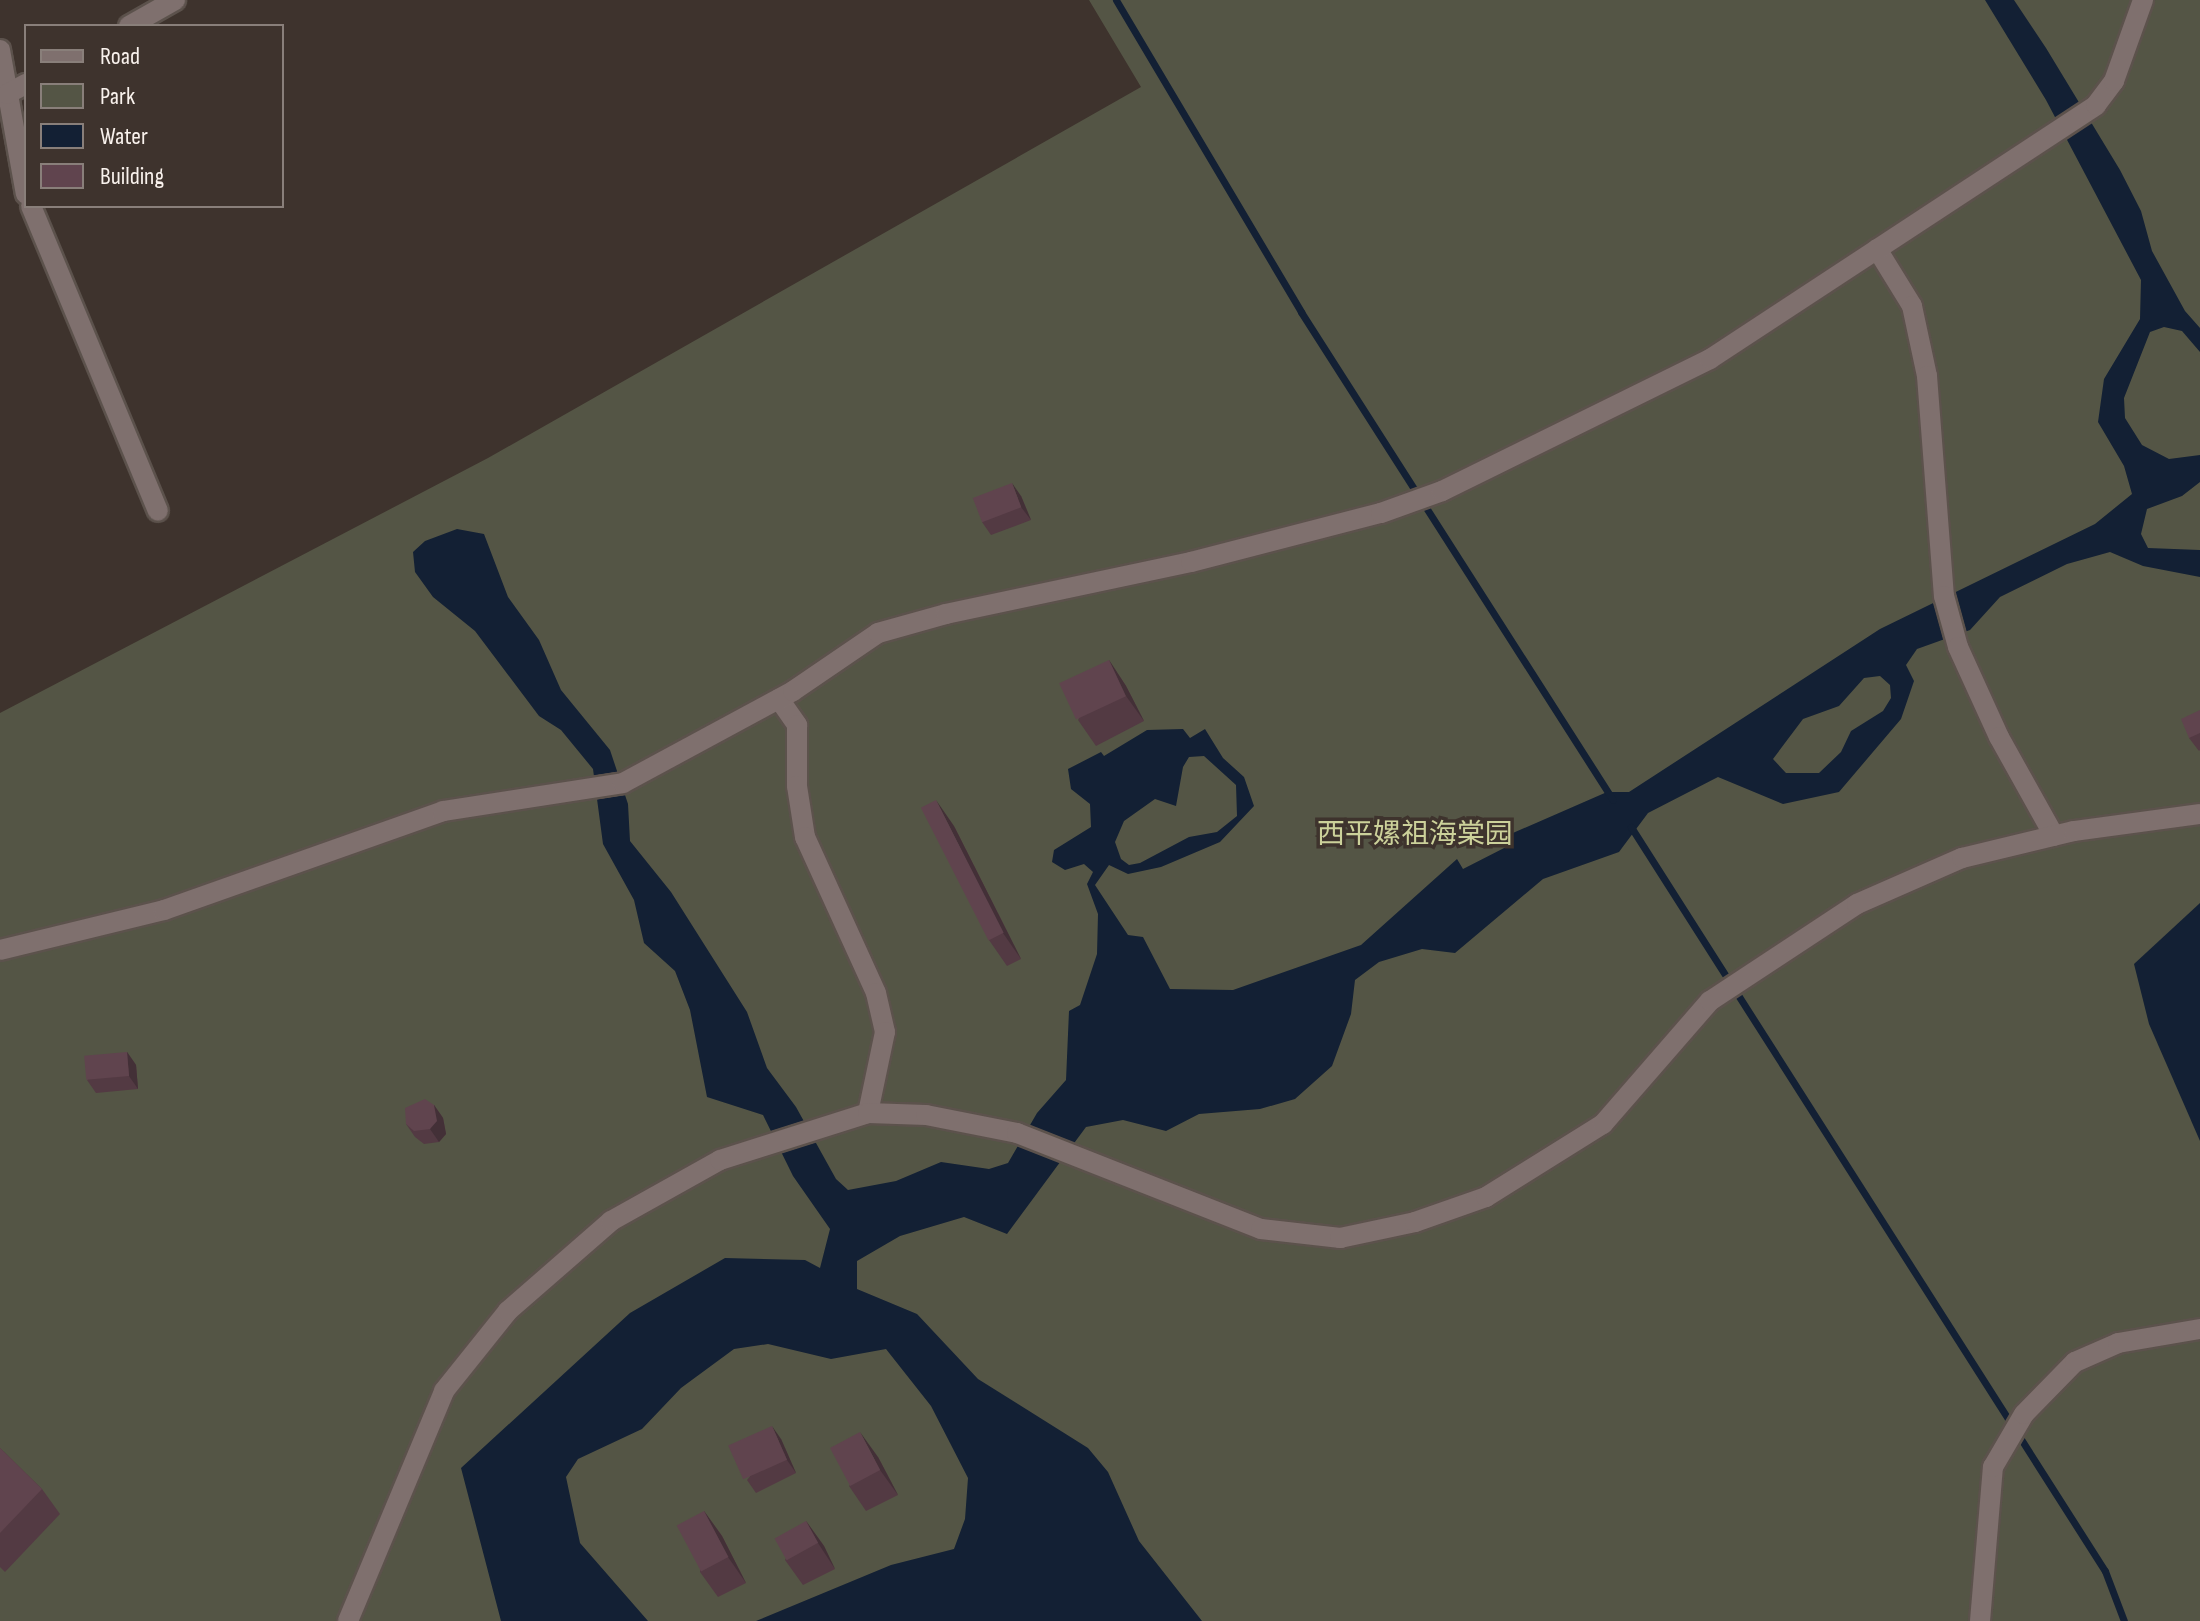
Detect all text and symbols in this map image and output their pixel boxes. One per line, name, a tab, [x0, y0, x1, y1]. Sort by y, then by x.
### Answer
legend	[24, 24, 284, 208]
text: Road	[100, 42, 140, 71]
text: Park	[100, 82, 135, 111]
text: Water	[100, 122, 148, 151]
text: Building	[100, 162, 164, 191]
park label: 西平嫘祖海棠园	[1317, 818, 1513, 852]

